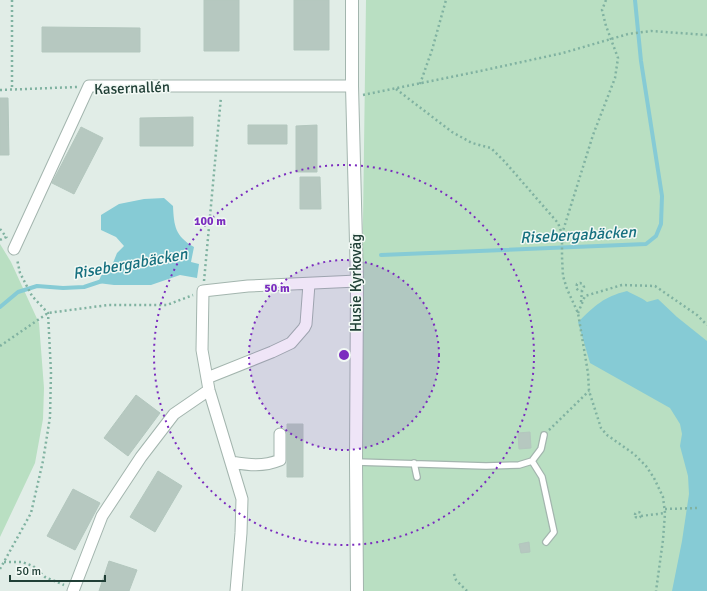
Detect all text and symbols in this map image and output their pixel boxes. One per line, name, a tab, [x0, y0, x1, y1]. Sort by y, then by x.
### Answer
street label: Kasernallén	[94, 78, 170, 98]
text: 100 m	[194, 214, 226, 229]
water label: Risebergabäcken	[519, 222, 638, 248]
street label: Husie Kyrkoväg	[347, 234, 365, 332]
water label: Risebergabäcken	[71, 244, 190, 284]
text: 50 m	[264, 281, 290, 296]
centre of rings	[337, 348, 351, 362]
scale bar	[10, 557, 105, 583]
text: 50 m	[16, 564, 41, 579]

